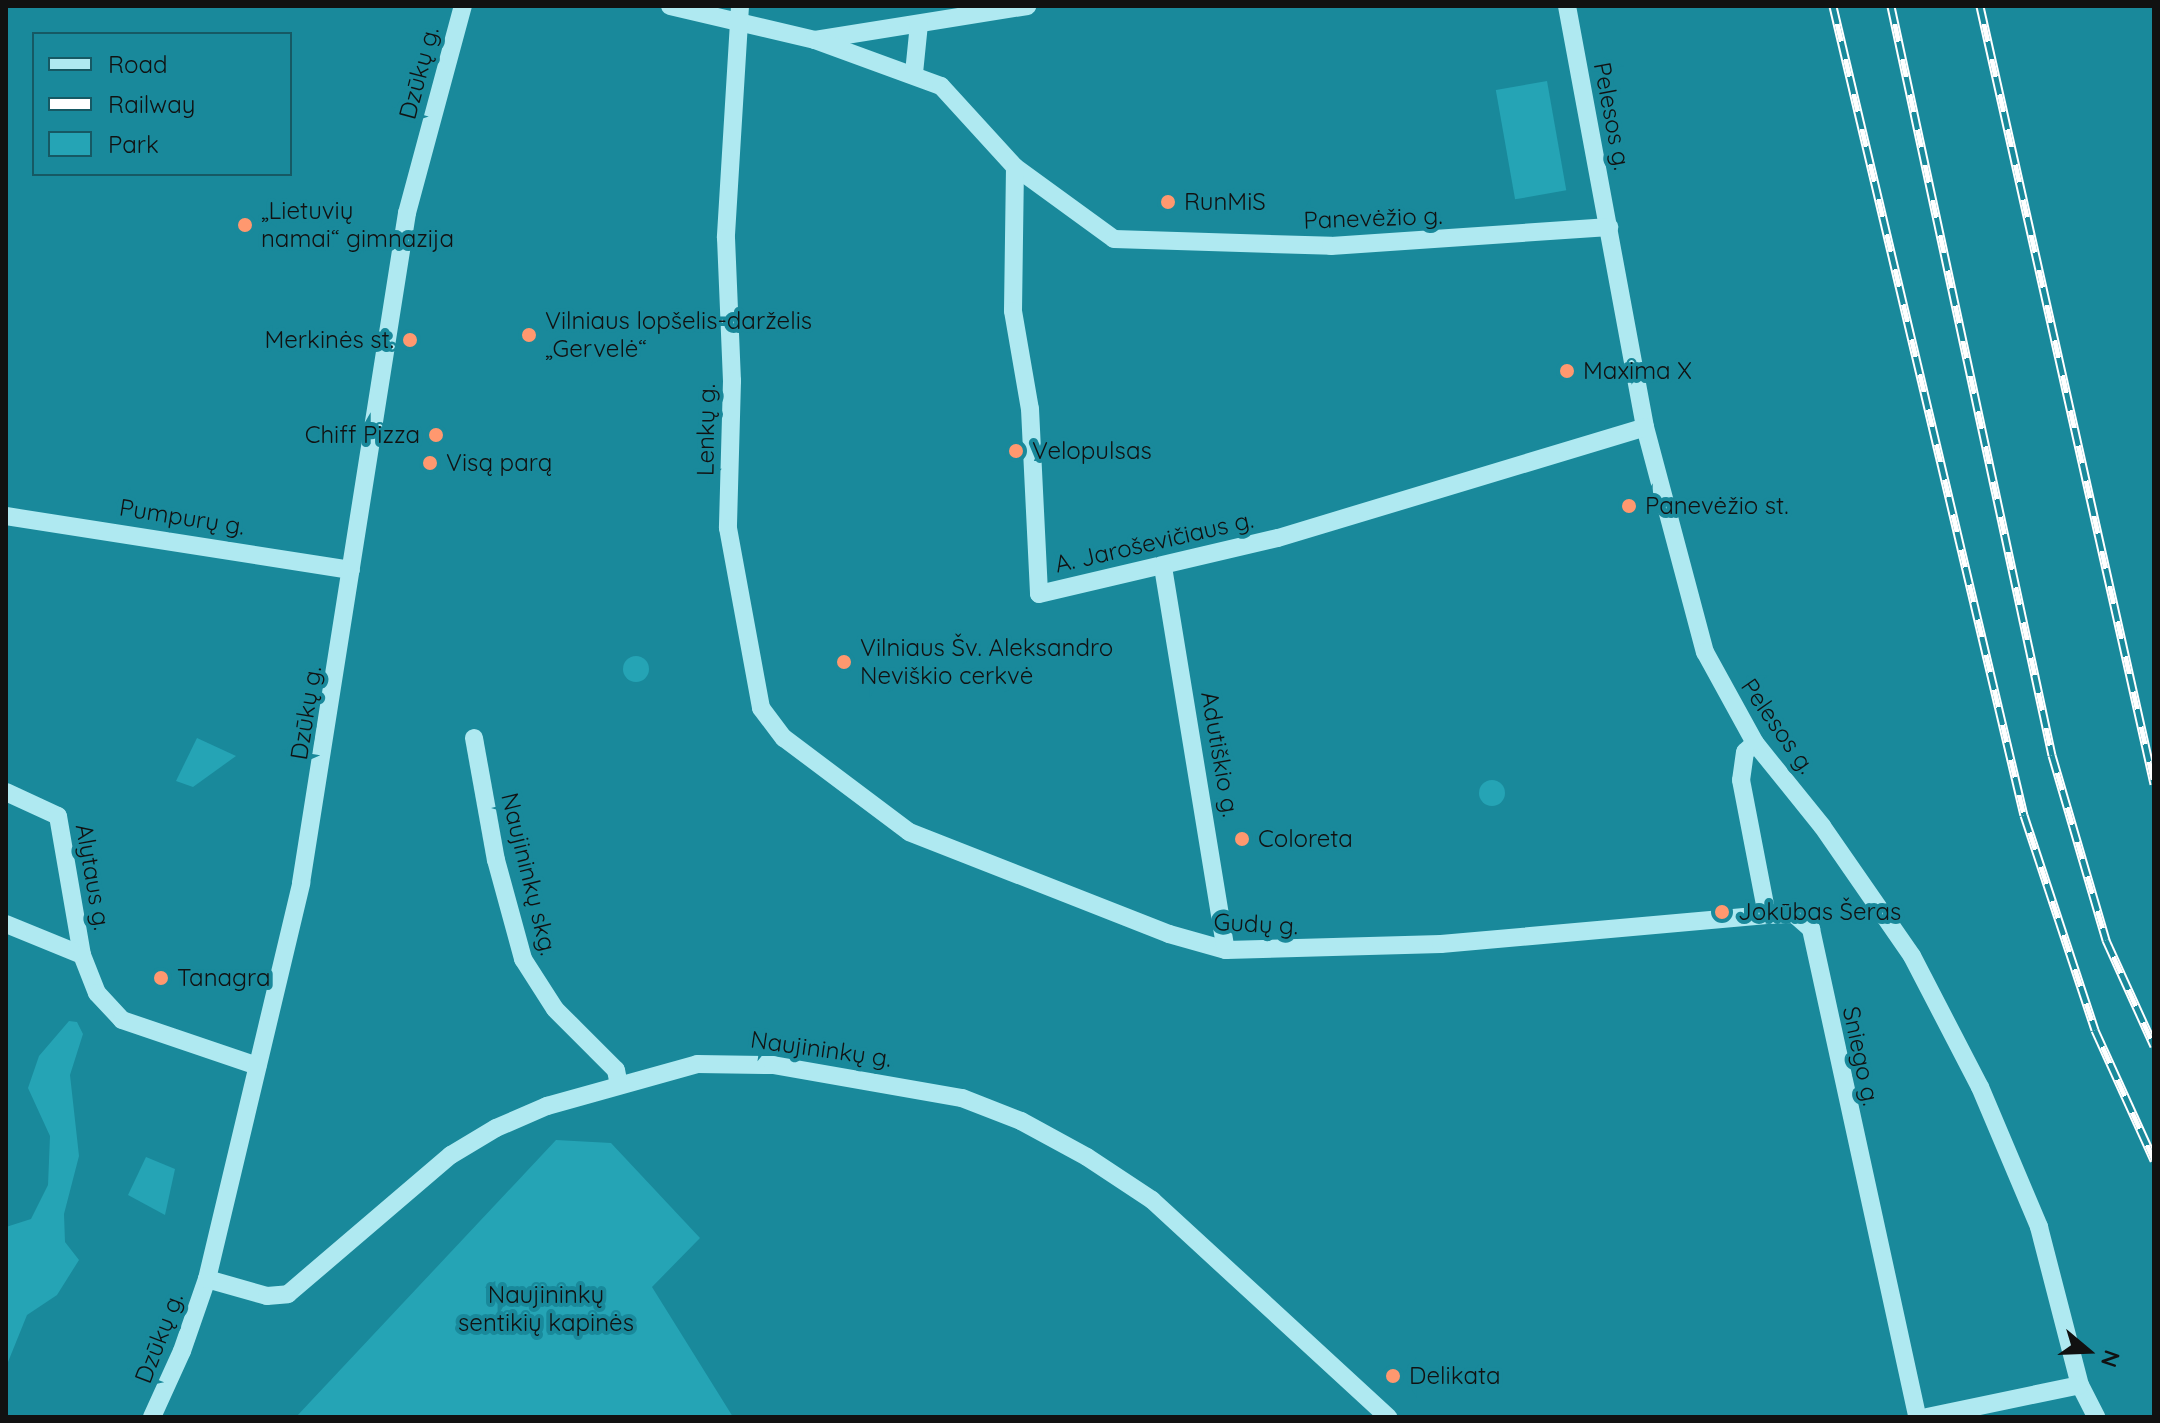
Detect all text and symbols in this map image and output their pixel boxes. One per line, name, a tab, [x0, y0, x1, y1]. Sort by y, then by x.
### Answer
street label: Dzūkų g.	[393, 24, 445, 122]
legend	[32, 32, 292, 176]
text: Road	[108, 49, 168, 79]
street label: Pelesos g.	[1587, 60, 1637, 172]
text: Railway	[108, 89, 195, 119]
text: Park	[108, 129, 159, 159]
place label: RunMiS	[1184, 188, 1266, 216]
marker: RunMiS	[1159, 193, 1177, 211]
place label: „Lietuvių namai“ gimnazija	[261, 197, 454, 253]
street label: Panevėžio g.	[1303, 201, 1443, 235]
marker: „Lietuvių namai“ gimnazija	[236, 216, 254, 234]
place label: Vilniaus lopšelis-darželis „Gervelė“	[545, 307, 812, 363]
place label: Merkinės st.	[264, 326, 394, 354]
marker: Vilniaus lopšelis-darželis „Gervelė“	[520, 326, 538, 344]
marker: Merkinės st.	[401, 331, 419, 349]
place label: Maxima X	[1583, 357, 1692, 385]
marker: Maxima X	[1558, 362, 1576, 380]
street label: Lenkų g.	[691, 384, 721, 476]
place label: Chiff Pizza	[305, 421, 420, 449]
marker: Chiff Pizza	[427, 426, 445, 444]
place label: Velopulsas	[1032, 437, 1152, 465]
marker: Velopulsas	[1007, 442, 1025, 460]
place label: Visą parą	[446, 449, 552, 477]
marker: Visą parą	[421, 454, 439, 472]
place label: Panevėžio st.	[1645, 492, 1789, 520]
street label: Pumpurų g.	[117, 493, 247, 541]
marker: Panevėžio st.	[1620, 497, 1638, 515]
street label: A. Jaroševičiaus g.	[1052, 505, 1256, 579]
place label: Vilniaus Šv. Aleksandro Neviškio cerkvė	[860, 634, 1113, 690]
marker: Vilniaus Šv. Aleksandro Neviškio cerkvė	[835, 653, 853, 671]
street label: Dzūkų g.	[284, 664, 328, 762]
street label: Pelesos g.	[1735, 673, 1821, 779]
street label: Adutiškio g.	[1195, 689, 1245, 819]
street label: Naujininkų skg.	[495, 790, 563, 958]
street label: Alytaus g.	[69, 822, 117, 932]
place label: Coloreta	[1258, 825, 1353, 853]
marker: Coloreta	[1233, 830, 1251, 848]
place label: Jokūbas Šeras	[1738, 898, 1901, 926]
marker: Jokūbas Šeras	[1713, 903, 1731, 921]
street label: Gudų g.	[1213, 907, 1299, 941]
place label: Tanagra	[177, 964, 271, 992]
marker: Tanagra	[152, 969, 170, 987]
street label: Sniego g.	[1836, 1004, 1886, 1108]
street label: Naujininkų g.	[749, 1025, 893, 1073]
park label: Naujininkų sentikių kapinės	[458, 1281, 634, 1337]
street label: Dzūkų g.	[129, 1289, 189, 1387]
north arrow	[2048, 1311, 2128, 1391]
text: N	[2095, 1347, 2127, 1371]
place label: Delikata	[1409, 1362, 1501, 1390]
marker: Delikata	[1384, 1367, 1402, 1385]

